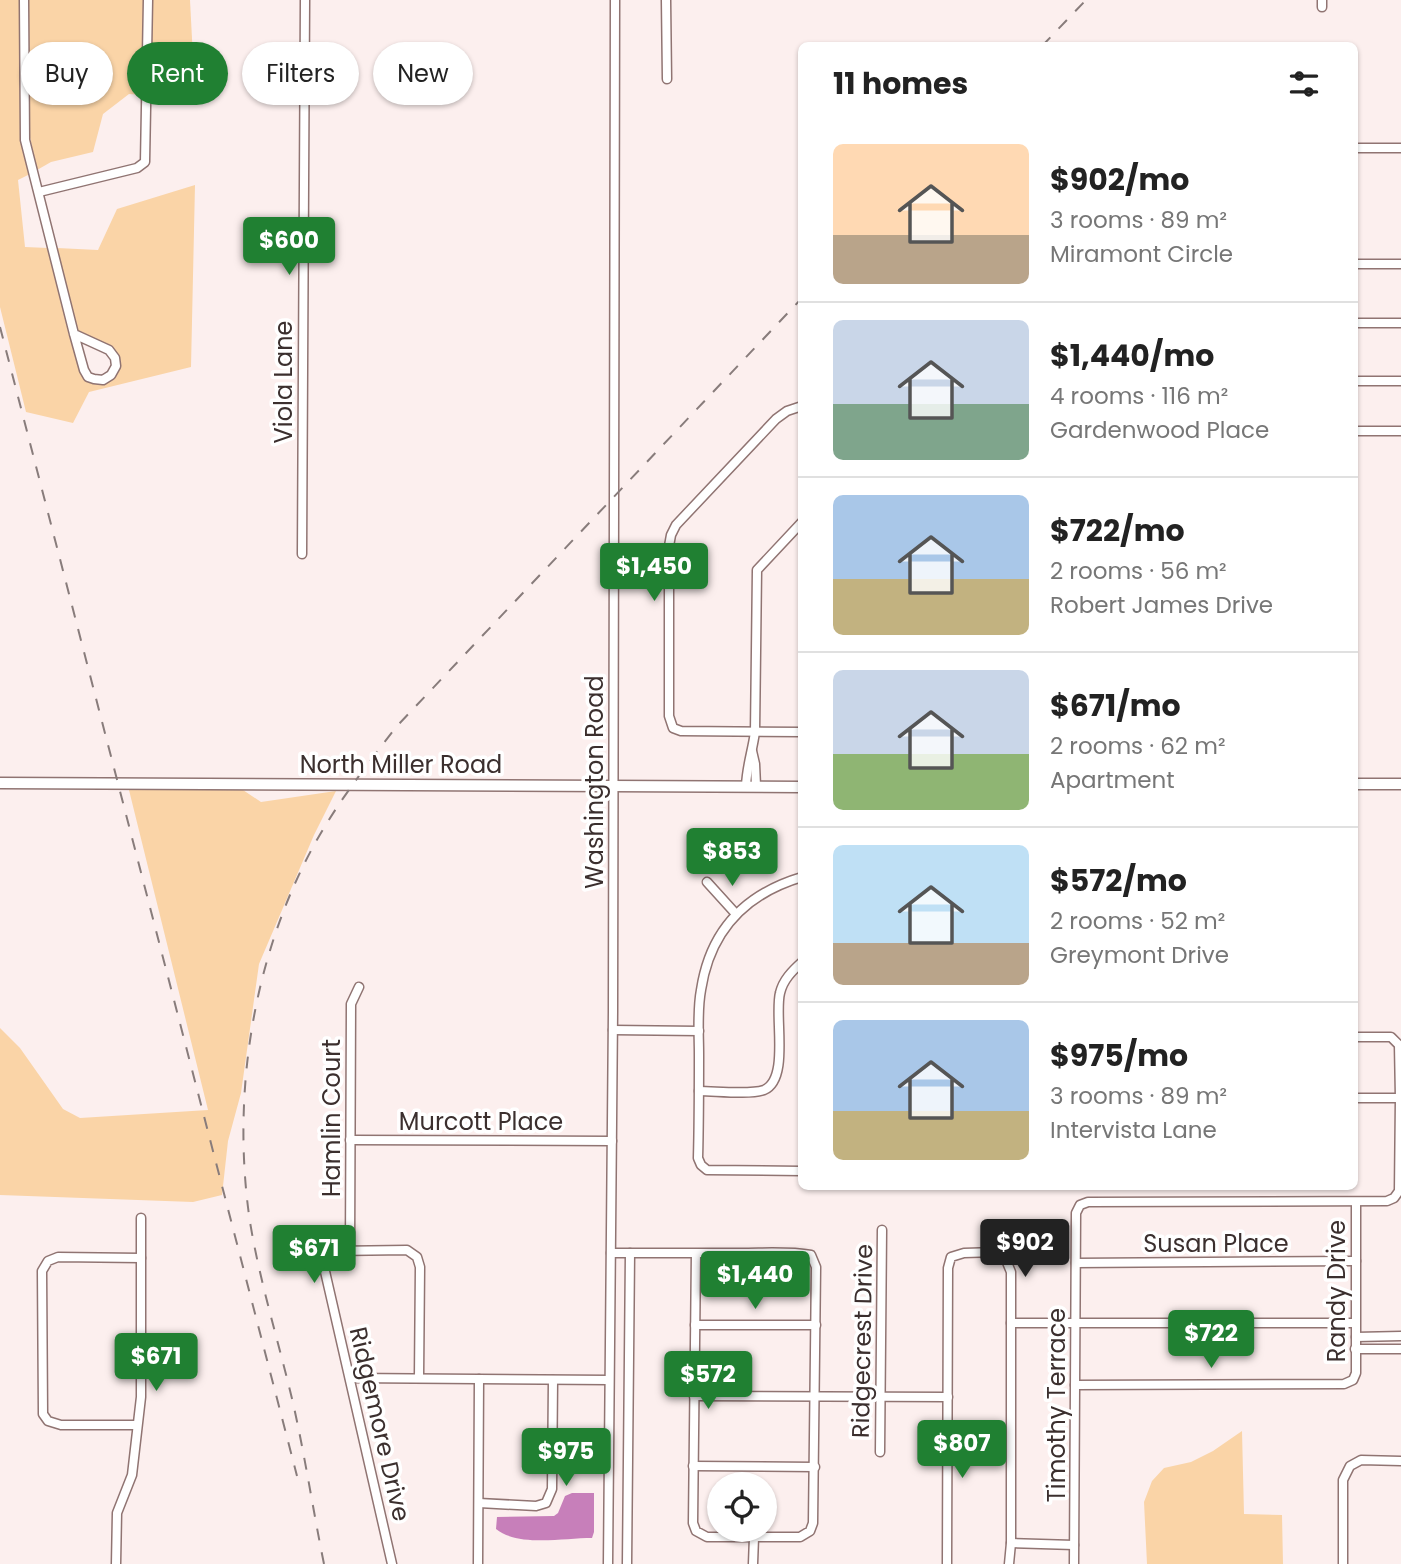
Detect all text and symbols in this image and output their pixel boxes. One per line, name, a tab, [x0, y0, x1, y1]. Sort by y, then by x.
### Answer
chip: Buy	[21, 42, 113, 105]
chip: Rent	[127, 42, 228, 105]
chip: Filters	[242, 42, 359, 105]
chip: New	[373, 42, 473, 105]
text: 11 homes	[833, 62, 968, 105]
icon: filters	[1285, 65, 1323, 103]
text: $902/mo	[1050, 158, 1189, 201]
icon: home	[889, 172, 973, 256]
text: 3 rooms · 89 m²	[1050, 204, 1227, 236]
pin: $600	[248, 218, 330, 277]
text: $600	[259, 224, 319, 256]
text: Miramont Circle	[1050, 238, 1233, 270]
street label: Viola Lane	[267, 321, 300, 443]
text: $1,440/mo	[1050, 334, 1214, 377]
icon: home	[889, 348, 973, 432]
text: 4 rooms · 116 m²	[1050, 380, 1228, 412]
text: Gardenwood Place	[1050, 414, 1269, 446]
text: $722/mo	[1050, 509, 1185, 552]
icon: home	[889, 523, 973, 607]
pin: $1,450	[597, 544, 711, 603]
text: $1,450	[616, 550, 692, 582]
text: 2 rooms · 56 m²	[1050, 555, 1227, 587]
text: Robert James Drive	[1050, 589, 1273, 621]
street label: Washington Road	[578, 675, 611, 889]
text: $671/mo	[1050, 684, 1181, 727]
icon: home	[889, 698, 973, 782]
text: 2 rooms · 62 m²	[1050, 730, 1226, 762]
street label: North Miller Road	[300, 748, 502, 781]
text: Apartment	[1050, 764, 1175, 796]
pin: $853	[691, 828, 773, 888]
text: $853	[703, 835, 761, 867]
text: $572/mo	[1050, 859, 1187, 902]
icon: home	[889, 873, 973, 957]
text: 2 rooms · 52 m²	[1050, 905, 1225, 937]
text: Greymont Drive	[1050, 939, 1229, 971]
text: $975/mo	[1050, 1034, 1188, 1077]
street label: Hamlin Court	[315, 1039, 348, 1197]
icon: home	[889, 1048, 973, 1132]
text: 3 rooms · 89 m²	[1050, 1080, 1227, 1112]
street label: Murcott Place	[399, 1105, 563, 1138]
text: Intervista Lane	[1050, 1114, 1217, 1146]
pin: $902	[984, 1220, 1066, 1279]
street label: Randy Drive	[1320, 1220, 1353, 1362]
pin: $671	[273, 1226, 355, 1285]
text: $902	[996, 1226, 1054, 1258]
street label: Susan Place	[1143, 1227, 1289, 1260]
text: $671	[289, 1232, 339, 1264]
street label: Ridgecrest Drive	[844, 1244, 880, 1438]
pin: $1,440	[698, 1252, 812, 1311]
text: $1,440	[717, 1258, 793, 1290]
street label: Timothy Terrace	[1040, 1308, 1073, 1502]
pin: $722	[1170, 1310, 1252, 1370]
text: $722	[1184, 1317, 1238, 1349]
street label: Ridgemore Drive	[342, 1324, 418, 1524]
pin: $671	[115, 1334, 197, 1393]
text: $671	[131, 1340, 181, 1372]
pin: $572	[667, 1352, 749, 1411]
text: $572	[680, 1358, 736, 1390]
pin: $807	[921, 1420, 1003, 1480]
text: $807	[933, 1427, 991, 1459]
pin: $975	[525, 1428, 607, 1488]
text: $975	[538, 1435, 594, 1467]
map controls	[707, 1472, 777, 1542]
button: locate	[707, 1472, 777, 1542]

